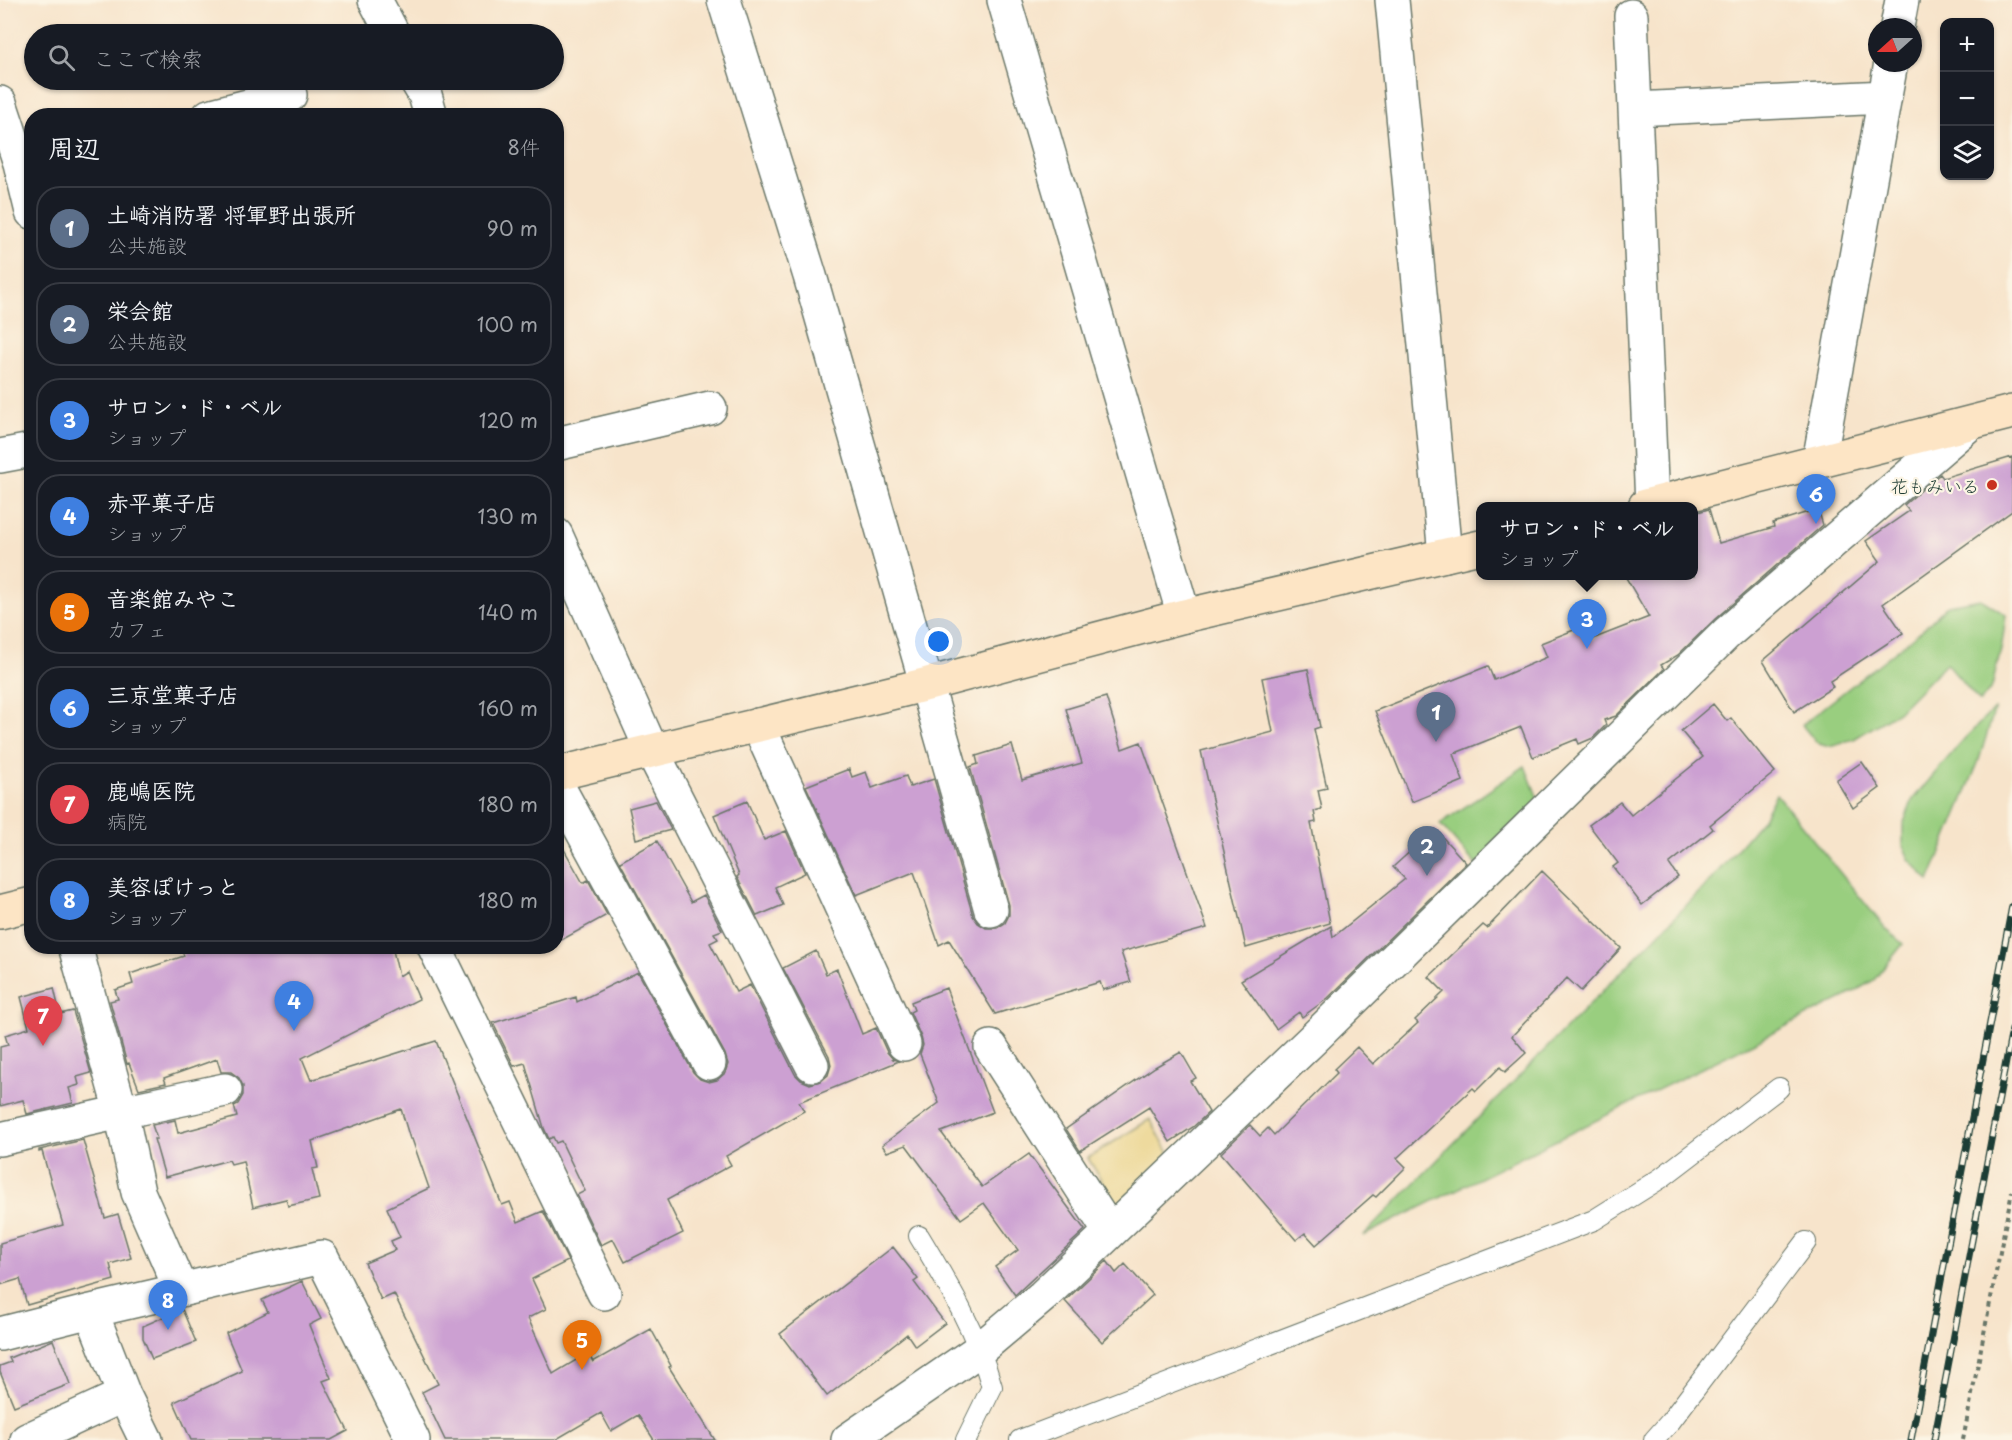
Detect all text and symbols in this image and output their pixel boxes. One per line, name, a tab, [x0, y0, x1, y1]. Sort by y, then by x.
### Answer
north arrow	[1868, 18, 1922, 72]
map controls	[1940, 18, 1994, 180]
button: +	[1940, 18, 1994, 72]
search box	[24, 24, 564, 90]
icon: search	[45, 41, 78, 74]
text: ここで検索	[93, 41, 203, 74]
button: −	[1940, 72, 1994, 126]
button: layers	[1940, 126, 1994, 180]
text: 周辺	[48, 128, 100, 167]
text: 8件	[508, 132, 540, 162]
text: 土崎消防署 将軍野出張所	[107, 197, 356, 230]
text: 1	[65, 213, 74, 243]
text: 90 m	[487, 213, 538, 243]
text: 公共施設	[107, 230, 187, 260]
text: 栄会館	[107, 293, 173, 326]
text: 2	[62, 309, 77, 339]
text: 100 m	[477, 309, 538, 339]
text: 公共施設	[107, 326, 187, 356]
text: サロン・ド・ベル	[107, 389, 283, 422]
text: 3	[63, 405, 76, 435]
text: 120 m	[479, 405, 538, 435]
text: ショップ	[107, 422, 186, 452]
place label: 花もみいる	[1890, 472, 1980, 499]
pin: 6	[1796, 474, 1836, 524]
marker: 花もみいる	[1985, 478, 1999, 492]
text: 赤平菓子店	[107, 485, 217, 518]
text: 4	[63, 501, 76, 531]
text: 130 m	[478, 501, 538, 531]
popup	[1476, 502, 1698, 580]
text: サロン・ド・ベル	[1499, 510, 1675, 543]
text: ショップ	[107, 518, 186, 548]
text: ショップ	[1499, 543, 1578, 573]
text: 音楽館みやこ	[107, 581, 239, 614]
text: 5	[63, 597, 76, 627]
text: 140 m	[478, 597, 538, 627]
pin: 3	[1568, 600, 1606, 649]
text: カフェ	[107, 614, 167, 644]
your location	[924, 627, 953, 656]
text: 三京堂菓子店	[107, 677, 239, 710]
pin: 1	[1416, 692, 1456, 742]
text: 6	[62, 693, 77, 723]
text: 160 m	[478, 693, 538, 723]
text: ショップ	[107, 710, 186, 740]
text: 鹿嶋医院	[107, 773, 195, 806]
text: 7	[64, 789, 75, 819]
text: 180 m	[478, 789, 538, 819]
text: 病院	[107, 806, 147, 836]
pin: 2	[1408, 826, 1446, 876]
text: 美容ぽけっと	[107, 869, 239, 902]
text: 8	[63, 885, 76, 915]
text: 180 m	[478, 885, 538, 915]
text: ショップ	[107, 902, 186, 932]
pin: 4	[274, 982, 314, 1031]
pin: 7	[24, 996, 63, 1046]
pin: 8	[148, 1280, 188, 1330]
pin: 5	[562, 1320, 602, 1370]

